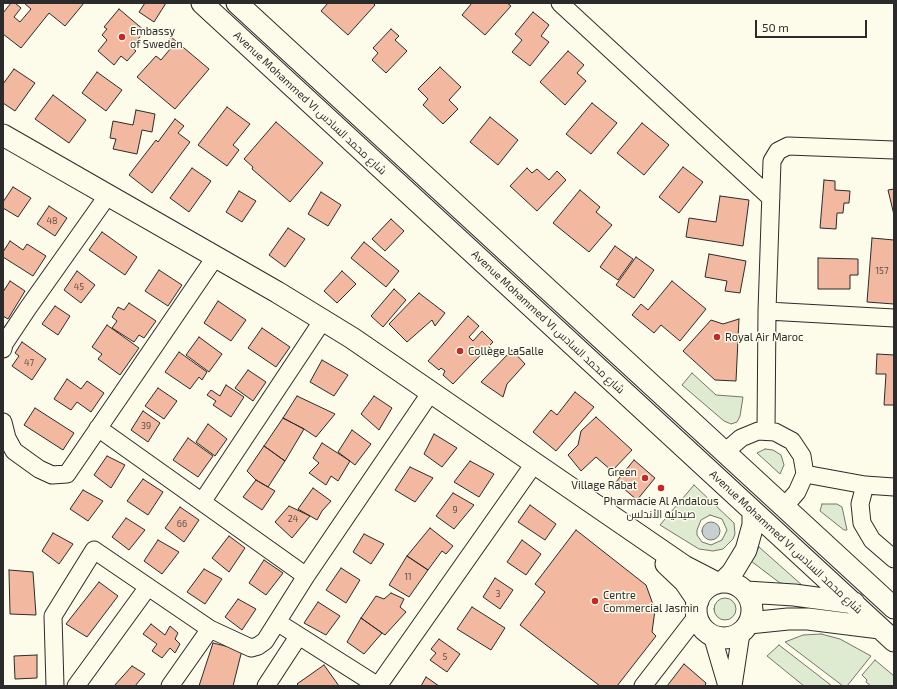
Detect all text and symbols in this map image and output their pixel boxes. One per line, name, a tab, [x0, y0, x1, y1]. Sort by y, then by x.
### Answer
scale bar	[757, 12, 869, 38]
text: 50 m	[762, 20, 789, 34]
place label: Embassy of Sweden	[130, 24, 183, 50]
street label: Avenue Mohammed VI شارع محمد السادس	[231, 29, 389, 177]
marker: Embassy of Sweden	[117, 32, 127, 42]
house number: 48	[47, 216, 57, 226]
street label: Avenue Mohammed VI شارع محمد السادس	[469, 248, 627, 396]
house number: 157	[875, 266, 889, 276]
house number: 45	[74, 282, 84, 292]
place label: Royal Air Maroc	[725, 330, 803, 344]
marker: Royal Air Maroc	[712, 332, 722, 342]
place label: Collège LaSalle	[468, 344, 544, 358]
marker: Collège LaSalle	[455, 346, 465, 356]
house number: 47	[24, 358, 34, 368]
house number: 39	[141, 421, 151, 431]
place label: Green Village Rabat	[571, 465, 637, 491]
street label: Avenue Mohammed VI شارع محمد السادس	[707, 468, 865, 616]
marker: Green Village Rabat	[640, 473, 650, 483]
marker: Pharmacie Al Andalous صيدلية الأندلس	[656, 483, 666, 493]
place label: Pharmacie Al Andalous صيدلية الأندلس	[604, 494, 718, 520]
house number: 9	[452, 505, 458, 515]
house number: 24	[288, 514, 298, 524]
house number: 66	[177, 519, 187, 529]
house number: 11	[404, 572, 412, 582]
place label: Centre Commercial Jasmin	[603, 588, 699, 614]
house number: 3	[495, 589, 501, 599]
marker: Centre Commercial Jasmin	[590, 596, 600, 606]
house number: 5	[443, 652, 447, 662]

